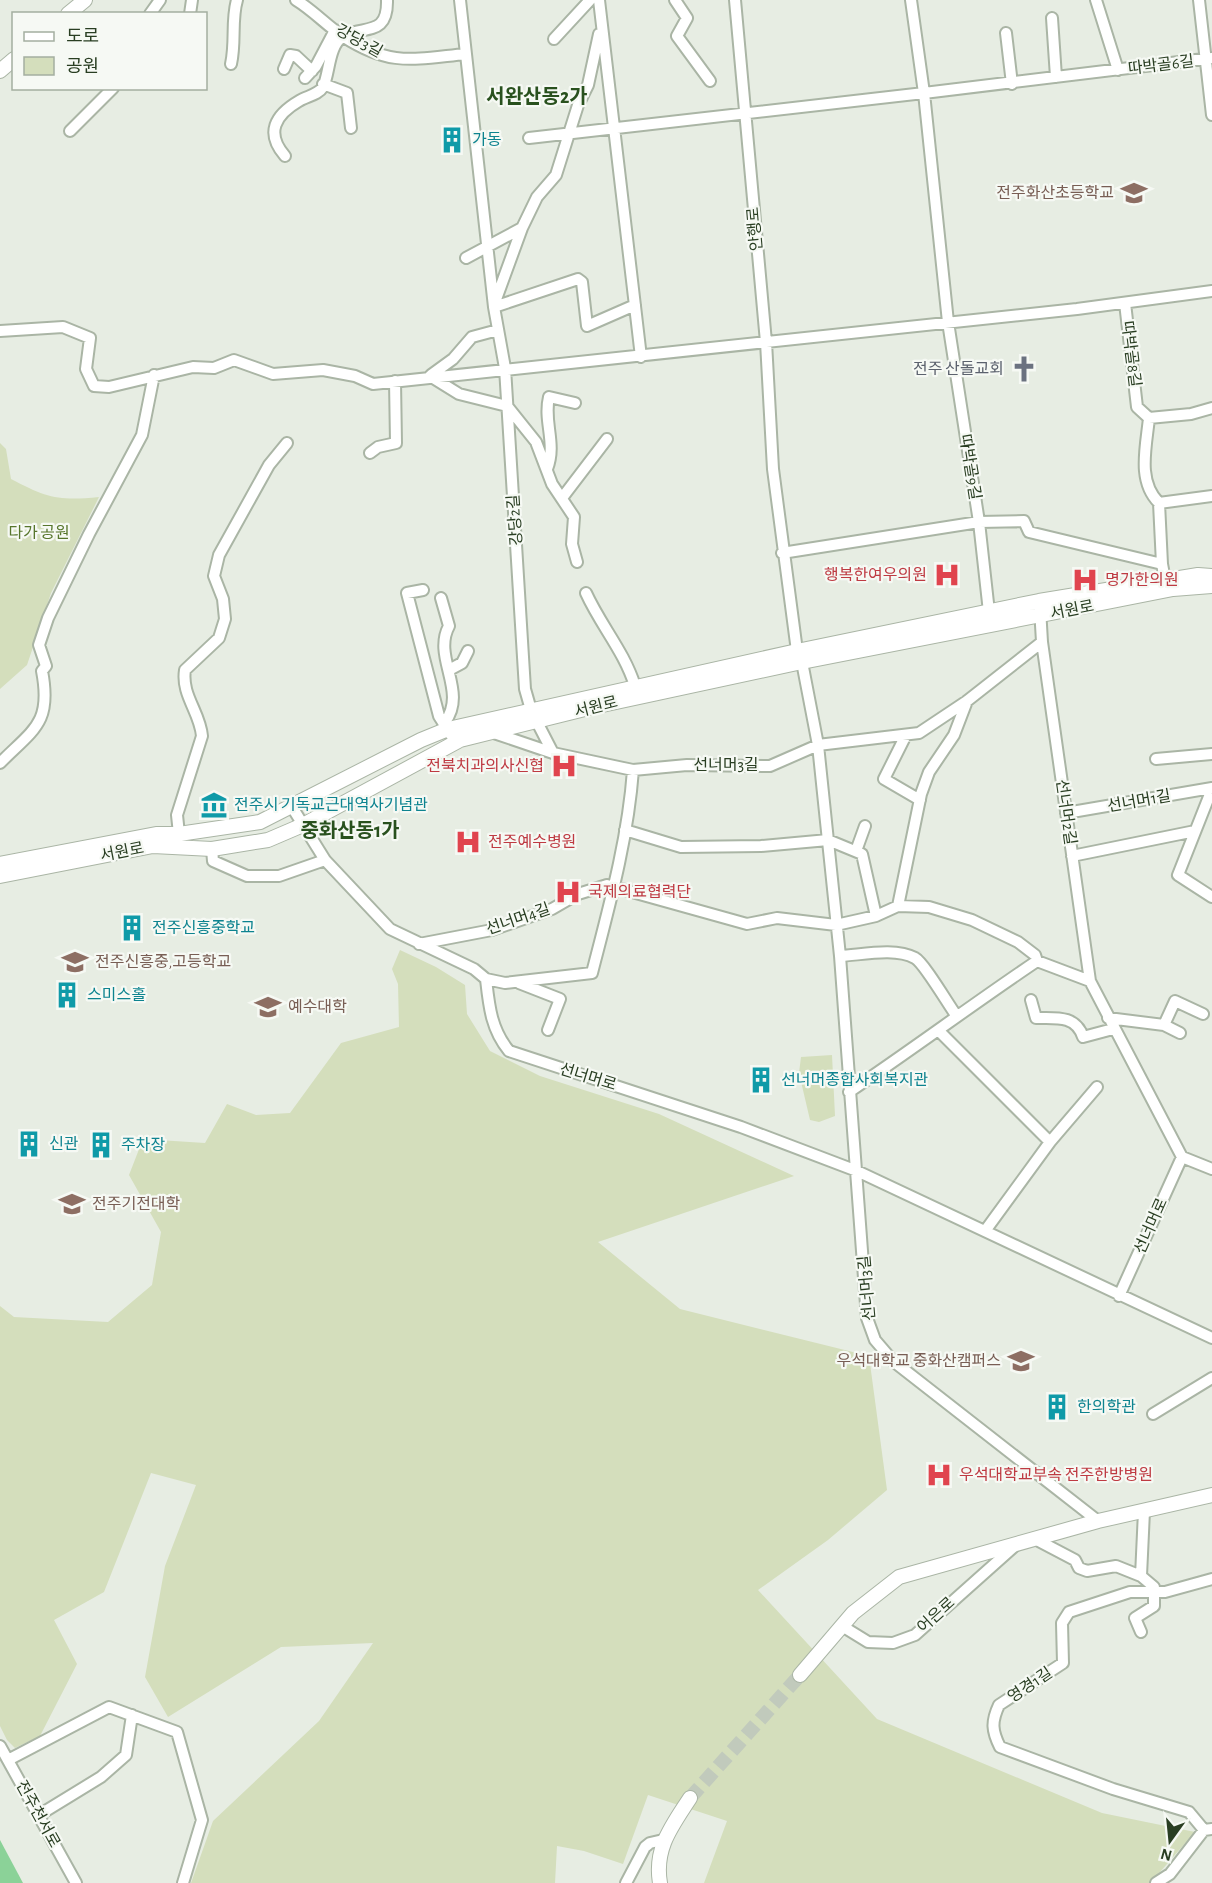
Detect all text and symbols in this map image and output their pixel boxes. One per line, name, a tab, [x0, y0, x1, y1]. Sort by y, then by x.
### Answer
legend	[12, 12, 207, 90]
street label: 강당3길	[333, 22, 385, 60]
text: 도로	[66, 28, 99, 46]
street label: 따박골6길	[1127, 53, 1195, 77]
text: 공원	[66, 57, 99, 76]
district label: 서완산동2가	[486, 86, 588, 107]
building icon: 가동	[437, 125, 467, 155]
place label: 가동	[472, 132, 502, 148]
school or university icon: 전주화산초등학교	[1119, 178, 1149, 208]
place label: 전주화산초등학교	[996, 184, 1114, 201]
street label: 안행로	[745, 206, 765, 252]
street label: 따박골8길	[1119, 320, 1143, 388]
church icon: 전주 산돌교회	[1009, 354, 1039, 384]
place label: 전주 산돌교회	[913, 361, 1004, 377]
street label: 따박골9길	[957, 433, 983, 501]
street label: 강당2길	[505, 494, 525, 546]
park label: 다가 공원	[8, 525, 70, 541]
hospital icon: 행복한여우의원	[932, 560, 962, 590]
hospital icon: 명가한의원	[1070, 565, 1100, 595]
place label: 행복한여우의원	[824, 567, 927, 583]
place label: 명가한의원	[1105, 572, 1179, 588]
street label: 서원로	[1049, 598, 1095, 622]
street label: 서원로	[573, 694, 620, 720]
hospital icon: 전북치과의사신협	[549, 751, 579, 781]
street label: 선너머3길	[693, 757, 759, 773]
place label: 전북치과의사신협	[426, 758, 544, 774]
street label: 선너머2길	[1053, 778, 1079, 846]
street label: 선너머1길	[1106, 788, 1172, 814]
museum icon: 전주시 기독교근대역사기념관	[199, 790, 229, 820]
place label: 전주시 기독교근대역사기념관	[234, 797, 428, 813]
district label: 중화산동1가	[300, 820, 400, 841]
hospital icon: 전주예수병원	[453, 827, 483, 857]
place label: 전주예수병원	[488, 834, 576, 850]
street label: 서원로	[99, 840, 145, 864]
hospital icon: 국제의료협력단	[553, 877, 583, 907]
place label: 국제의료협력단	[588, 884, 691, 900]
street label: 선너머4길	[484, 901, 552, 937]
building icon: 전주신흥중학교	[117, 913, 147, 943]
place label: 전주신흥중학교	[152, 919, 255, 936]
school or university icon: 전주신흥중,고등학교	[60, 947, 90, 977]
place label: 전주신흥중,고등학교	[95, 953, 231, 970]
building icon: 스미스홀	[52, 980, 82, 1010]
place label: 스미스홀	[87, 987, 146, 1003]
school or university icon: 예수대학	[253, 992, 283, 1022]
place label: 예수대학	[288, 998, 347, 1015]
street label: 선너머로	[558, 1061, 619, 1093]
building icon: 선너머종합사회복지관	[746, 1065, 776, 1095]
place label: 선너머종합사회복지관	[781, 1072, 928, 1088]
building icon: 신관	[14, 1129, 44, 1159]
building icon: 주차장	[86, 1130, 116, 1160]
place label: 신관	[49, 1136, 79, 1152]
place label: 주차장	[121, 1137, 165, 1153]
school or university icon: 전주기전대학	[57, 1189, 87, 1219]
place label: 전주기전대학	[92, 1195, 181, 1212]
street label: 선너머로	[1132, 1196, 1170, 1256]
street label: 선너머3길	[856, 1255, 878, 1321]
school or university icon: 우석대학교 중화산캠퍼스	[1006, 1346, 1036, 1376]
place label: 우석대학교 중화산캠퍼스	[836, 1352, 1001, 1369]
building icon: 한의학관	[1042, 1392, 1072, 1422]
place label: 한의학관	[1077, 1398, 1136, 1415]
hospital icon: 우석대학교부속 전주한방병원	[924, 1460, 954, 1490]
place label: 우석대학교부속 전주한방병원	[959, 1466, 1153, 1483]
street label: 어은로	[914, 1594, 958, 1636]
street label: 영경1길	[1005, 1664, 1055, 1706]
street label: 전주천서로	[13, 1777, 64, 1850]
north arrow	[1140, 1811, 1200, 1871]
text: N	[1159, 1845, 1174, 1864]

